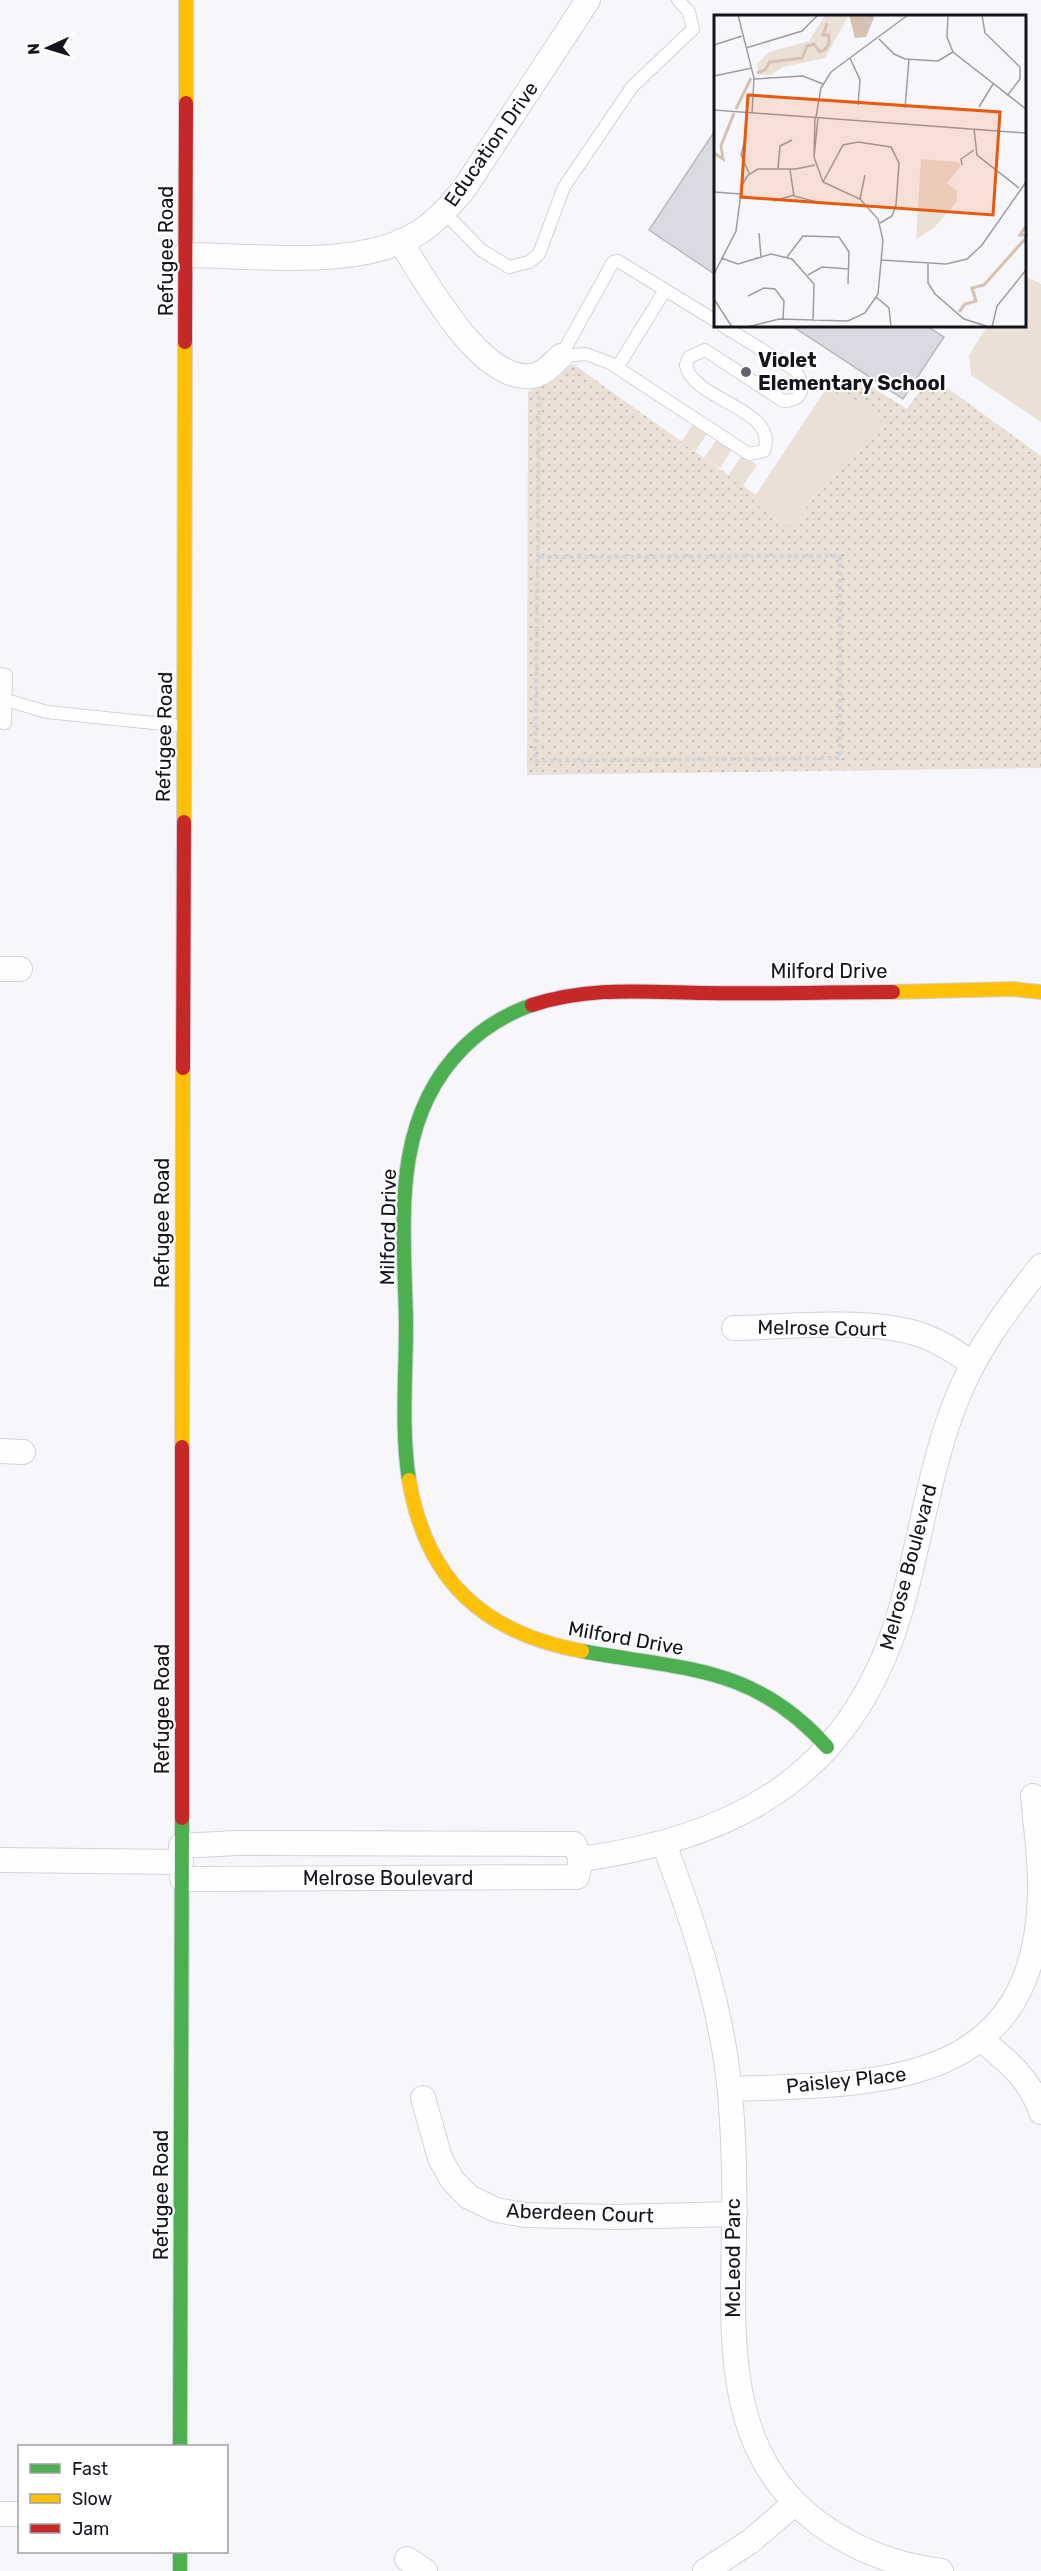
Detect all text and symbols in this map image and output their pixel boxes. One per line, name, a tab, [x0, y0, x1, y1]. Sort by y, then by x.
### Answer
inset map	[714, 15, 1026, 327]
north arrow	[18, 18, 78, 78]
text: N	[24, 43, 43, 55]
street label: Education Drive	[439, 77, 543, 211]
street label: Refugee Road	[154, 186, 178, 316]
place label: Violet Elementary School	[758, 348, 945, 395]
marker: Violet Elementary School	[739, 365, 753, 379]
street label: Refugee Road	[151, 672, 177, 802]
street label: Milford Drive	[771, 959, 887, 983]
street label: Refugee Road	[150, 1158, 174, 1288]
street label: Milford Drive	[375, 1168, 401, 1286]
street label: Melrose Court	[757, 1315, 887, 1341]
street label: Melrose Boulevard	[874, 1481, 942, 1653]
street label: Milford Drive	[566, 1616, 686, 1660]
street label: Refugee Road	[150, 1644, 174, 1774]
street label: Melrose Boulevard	[303, 1866, 473, 1890]
street label: Paisley Place	[785, 2062, 907, 2098]
street label: Refugee Road	[149, 2130, 173, 2260]
street label: Aberdeen Court	[506, 2198, 654, 2228]
street label: McLeod Parc	[721, 2198, 745, 2318]
legend	[18, 2445, 228, 2553]
text: Fast	[72, 2458, 108, 2480]
text: Slow	[72, 2488, 112, 2510]
text: Jam	[72, 2518, 109, 2540]

